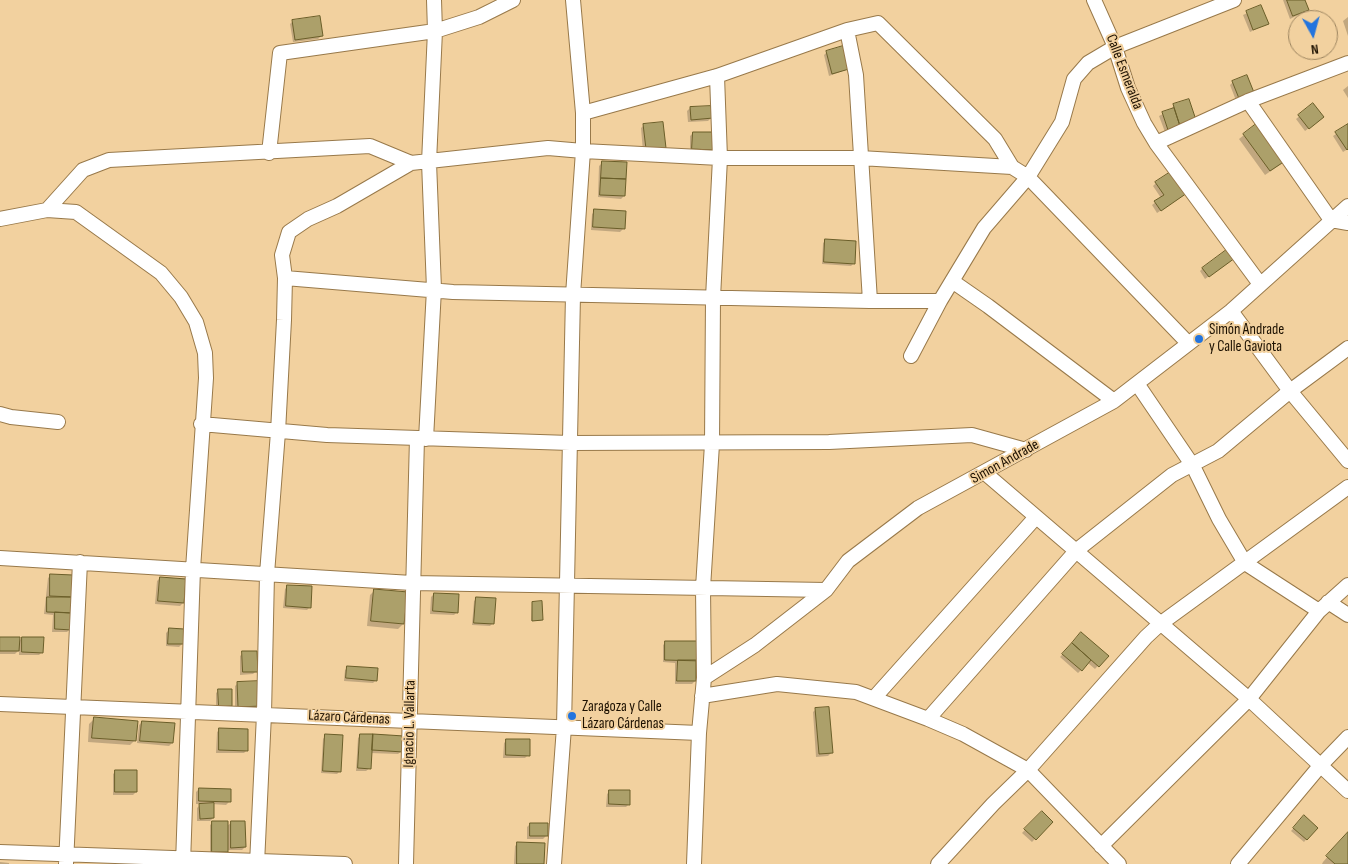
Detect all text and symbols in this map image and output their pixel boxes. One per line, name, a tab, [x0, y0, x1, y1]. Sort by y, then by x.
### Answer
north arrow	[1288, 10, 1338, 60]
street label: Calle Esmeralda	[1102, 32, 1146, 112]
text: N	[1310, 40, 1320, 58]
place label: Simón Andrade y Calle Gaviota	[1209, 321, 1284, 356]
marker: Simón Andrade y Calle Gaviota	[1193, 333, 1205, 345]
street label: Simon Andrade	[968, 436, 1042, 488]
street label: Ignacio L. Vallarta	[400, 680, 420, 768]
place label: Zaragoza y Calle Lázaro Cárdenas	[582, 698, 664, 733]
street label: Lázaro Cárdenas	[308, 707, 390, 729]
marker: Zaragoza y Calle Lázaro Cárdenas	[566, 710, 578, 722]

